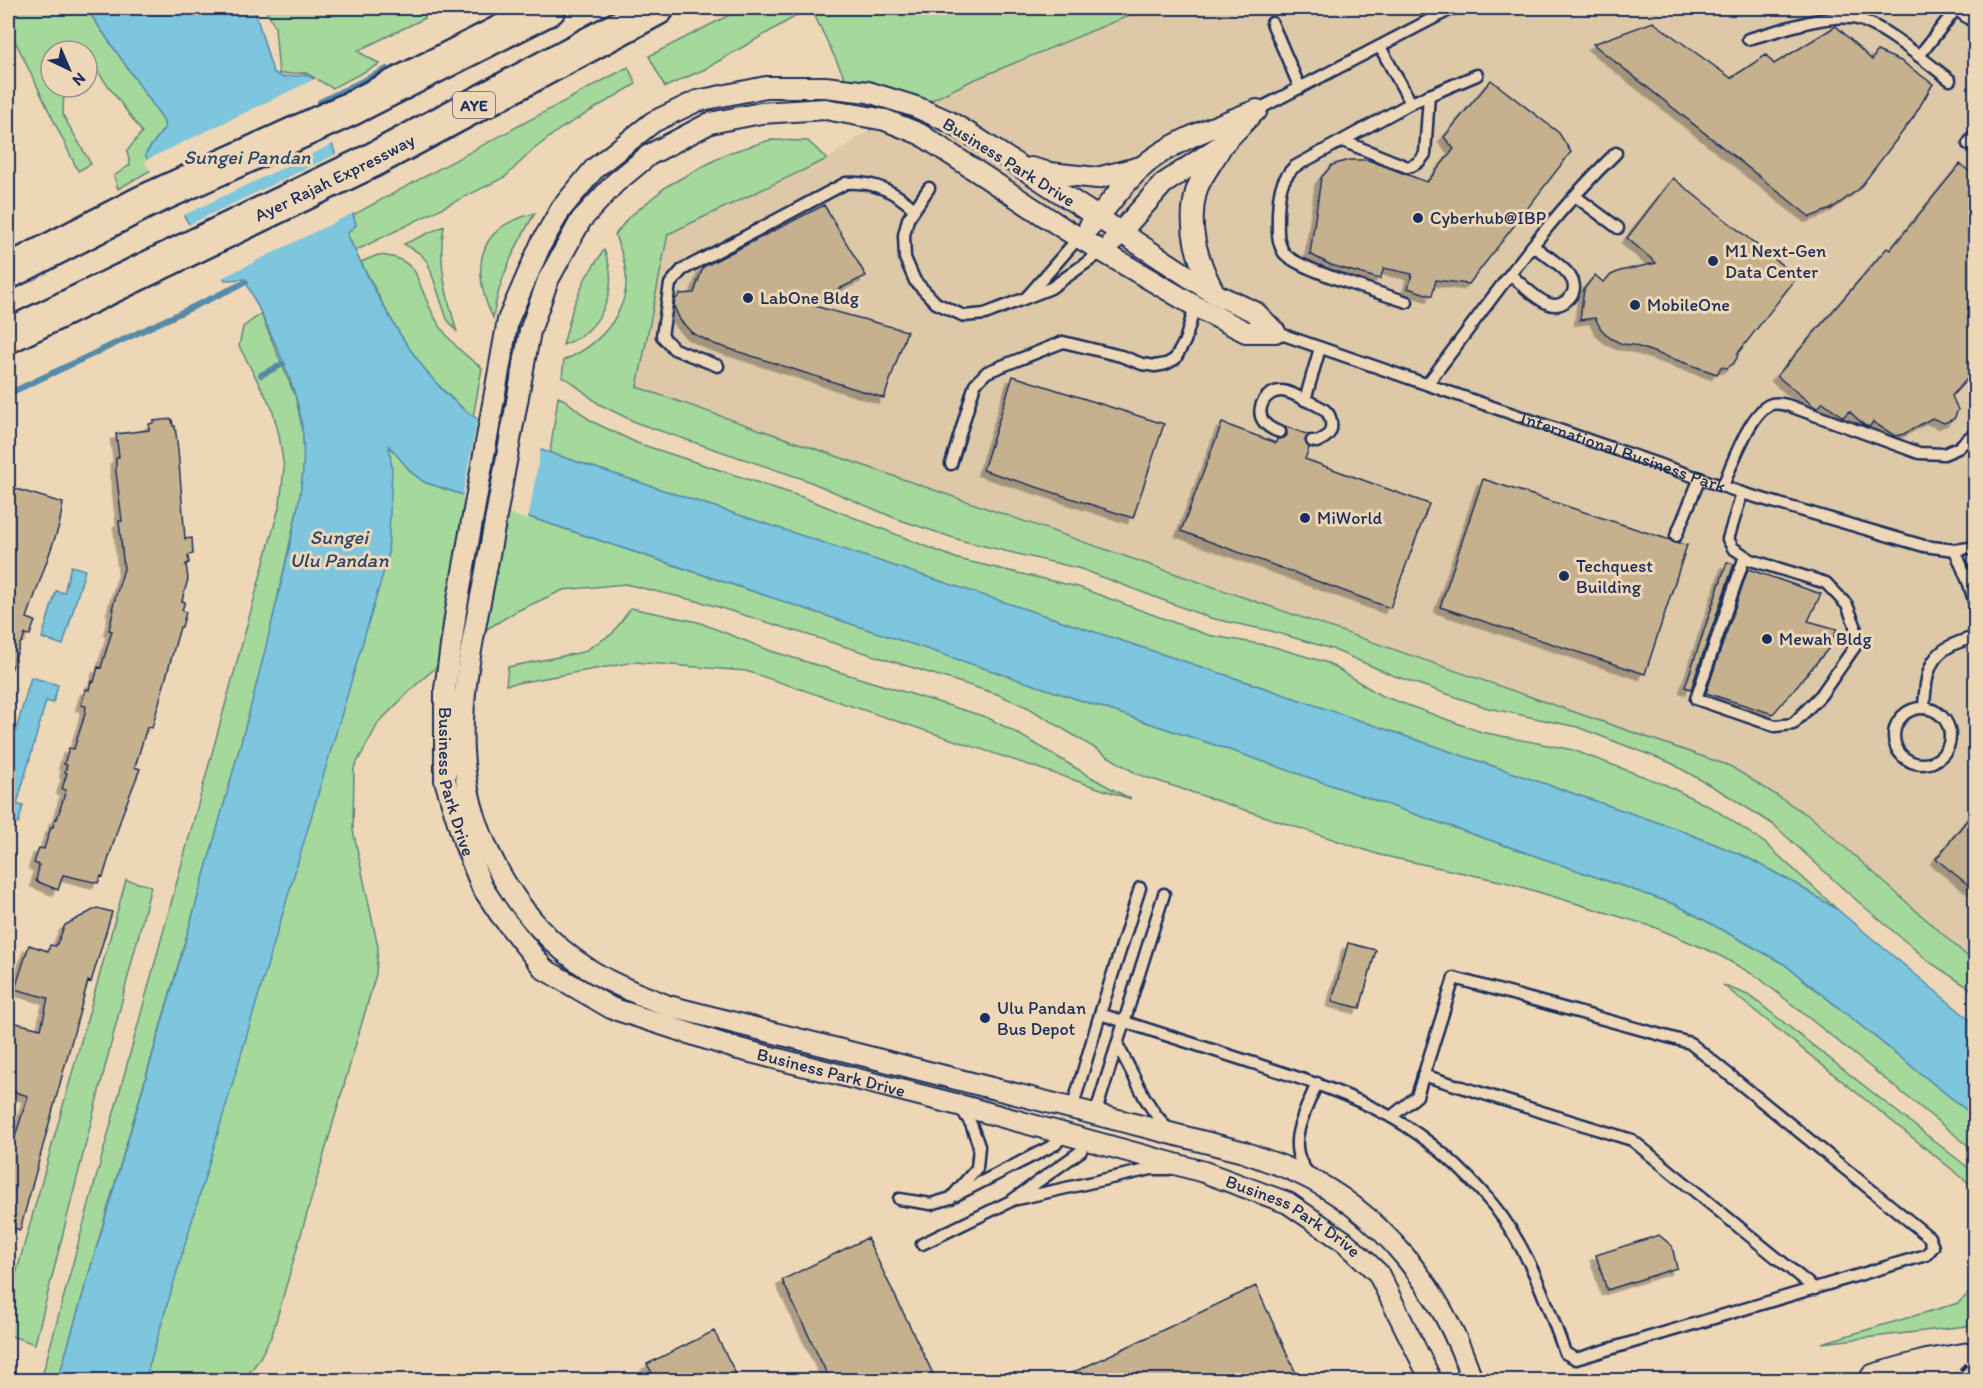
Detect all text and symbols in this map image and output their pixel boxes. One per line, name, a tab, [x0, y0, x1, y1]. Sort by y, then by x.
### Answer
north arrow	[39, 39, 99, 99]
text: N	[69, 69, 90, 90]
road number: AYE	[453, 92, 495, 118]
street label: Business Park Drive	[939, 112, 1079, 212]
street label: Ayer Rajah Expressway	[251, 128, 419, 226]
water label: Sungei Pandan	[184, 145, 311, 169]
place label: Cyberhub@IBP	[1430, 207, 1546, 229]
marker: Cyberhub@IBP	[1411, 211, 1425, 225]
place label: M1 Next-Gen Data Center	[1725, 240, 1826, 283]
marker: M1 Next-Gen Data Center	[1706, 254, 1720, 268]
place label: LabOne Bldg	[760, 287, 860, 309]
marker: LabOne Bldg	[741, 291, 755, 305]
place label: MobileOne	[1647, 294, 1730, 316]
marker: MobileOne	[1628, 298, 1642, 312]
street label: International Business Park	[1517, 406, 1729, 498]
place label: MiWorld	[1317, 507, 1383, 529]
marker: MiWorld	[1298, 511, 1312, 525]
water label: Sungei Ulu Pandan	[290, 525, 389, 572]
place label: Techquest Building	[1576, 555, 1653, 598]
marker: Techquest Building	[1557, 569, 1571, 583]
place label: Mewah Bldg	[1779, 628, 1873, 650]
marker: Mewah Bldg	[1760, 632, 1774, 646]
street label: Business Park Drive	[434, 707, 480, 859]
place label: Ulu Pandan Bus Depot	[997, 997, 1086, 1040]
marker: Ulu Pandan Bus Depot	[978, 1011, 992, 1025]
street label: Business Park Drive	[755, 1043, 908, 1102]
street label: Business Park Drive	[1223, 1170, 1365, 1262]

